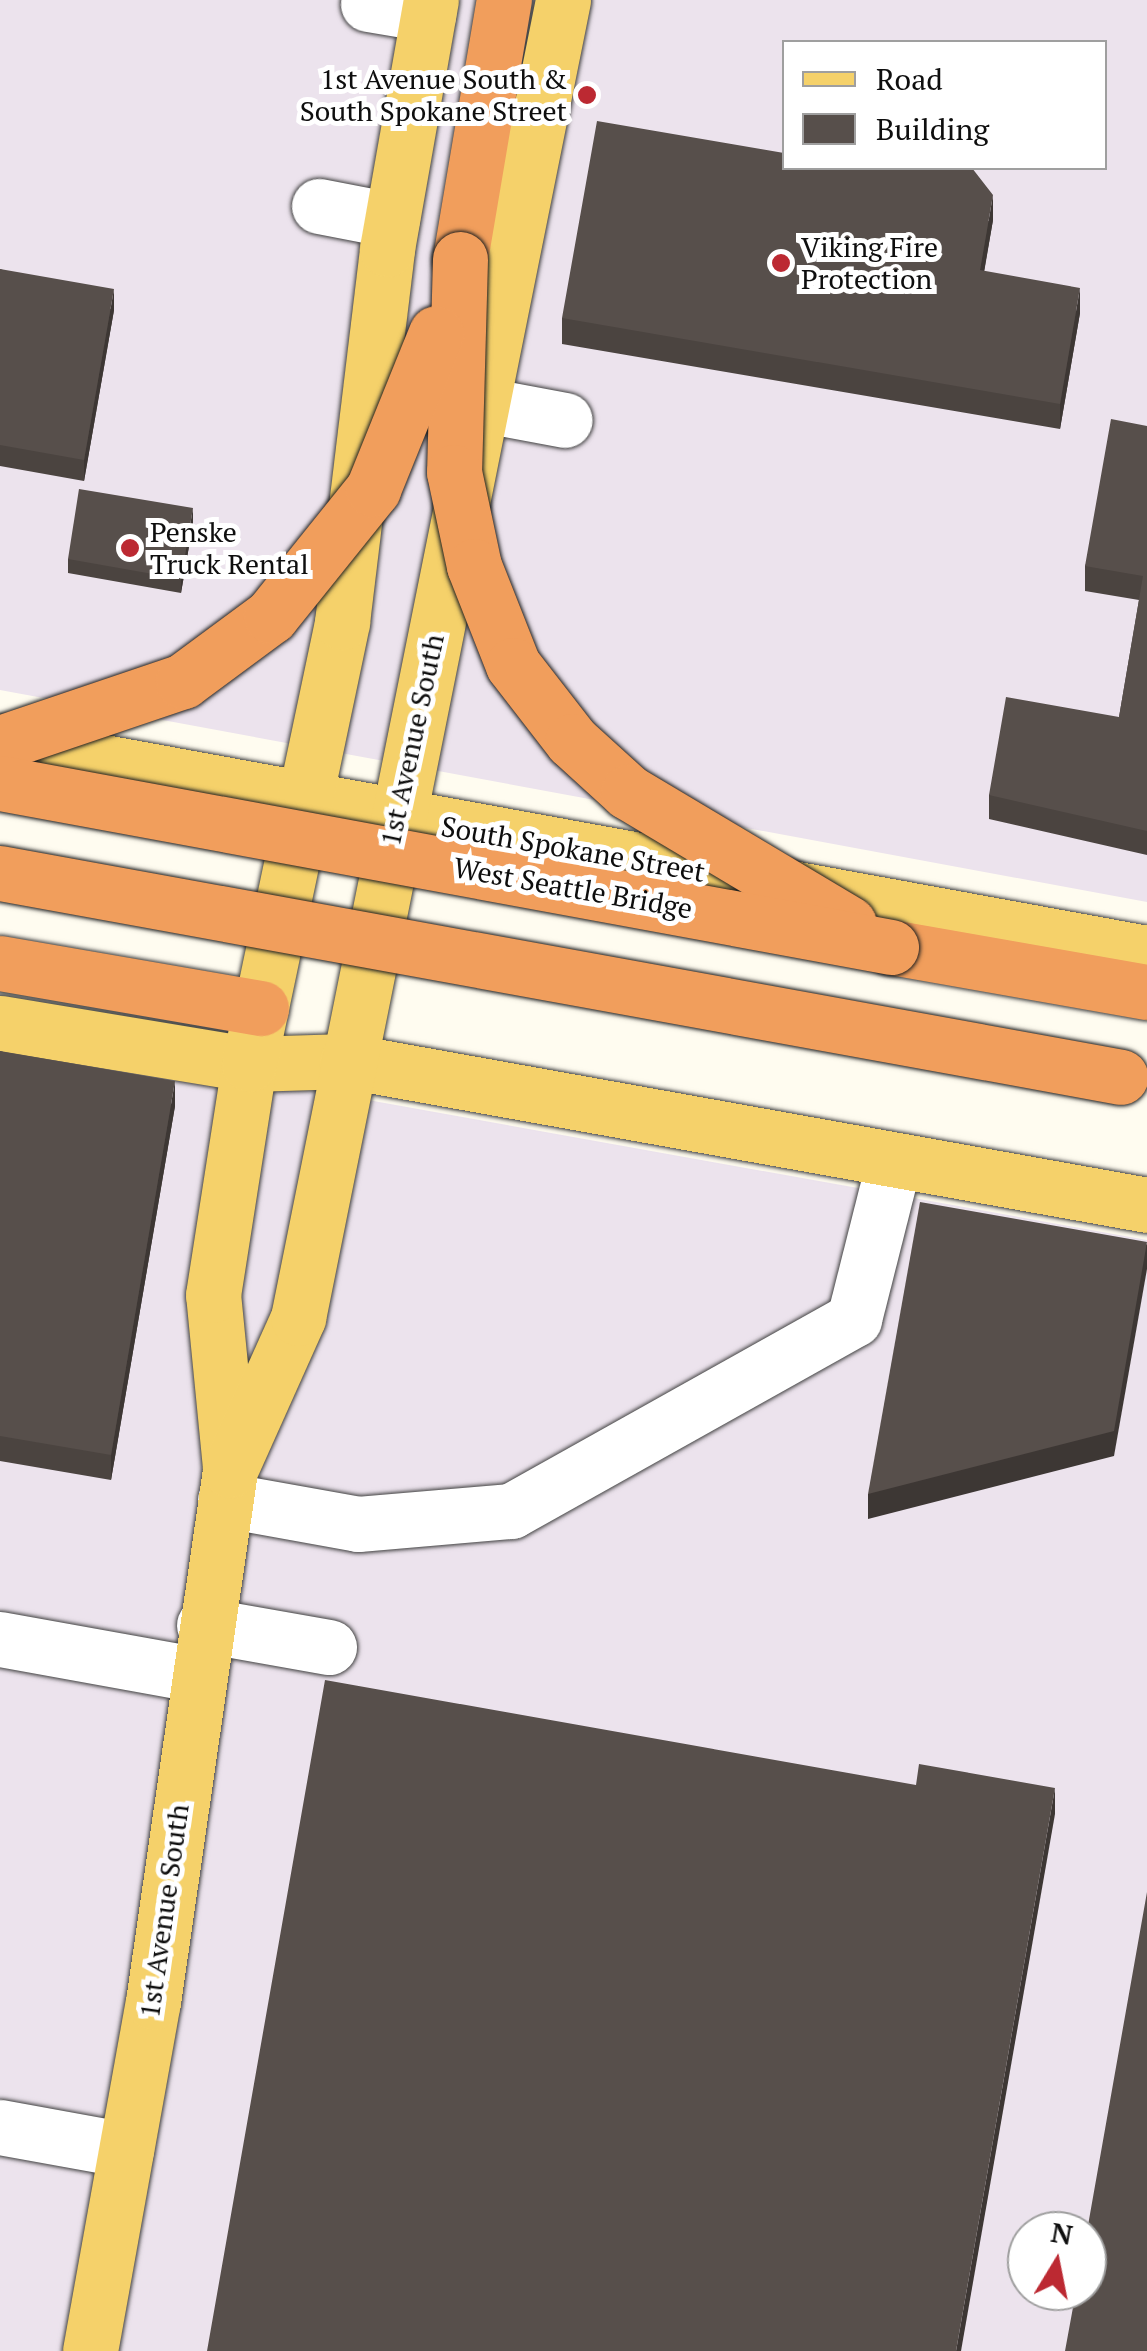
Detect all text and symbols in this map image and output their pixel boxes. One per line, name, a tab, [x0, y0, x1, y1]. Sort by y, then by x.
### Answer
legend	[782, 40, 1107, 170]
text: Road	[876, 59, 943, 99]
place label: 1st Avenue South & South Spokane Street	[300, 62, 567, 128]
marker: 1st Avenue South & South Spokane Street	[576, 84, 598, 106]
text: Building	[876, 109, 989, 149]
place label: Viking Fire Protection	[801, 230, 938, 296]
marker: Viking Fire Protection	[770, 252, 792, 274]
place label: Penske Truck Rental	[150, 515, 309, 581]
marker: Penske Truck Rental	[119, 537, 141, 559]
street label: 1st Avenue South	[373, 631, 451, 849]
street label: South Spokane Street	[438, 809, 708, 889]
street label: West Seattle Bridge	[451, 850, 695, 926]
street label: 1st Avenue South	[132, 1802, 196, 2020]
north arrow	[1007, 2211, 1107, 2311]
text: N	[1048, 2213, 1076, 2253]

